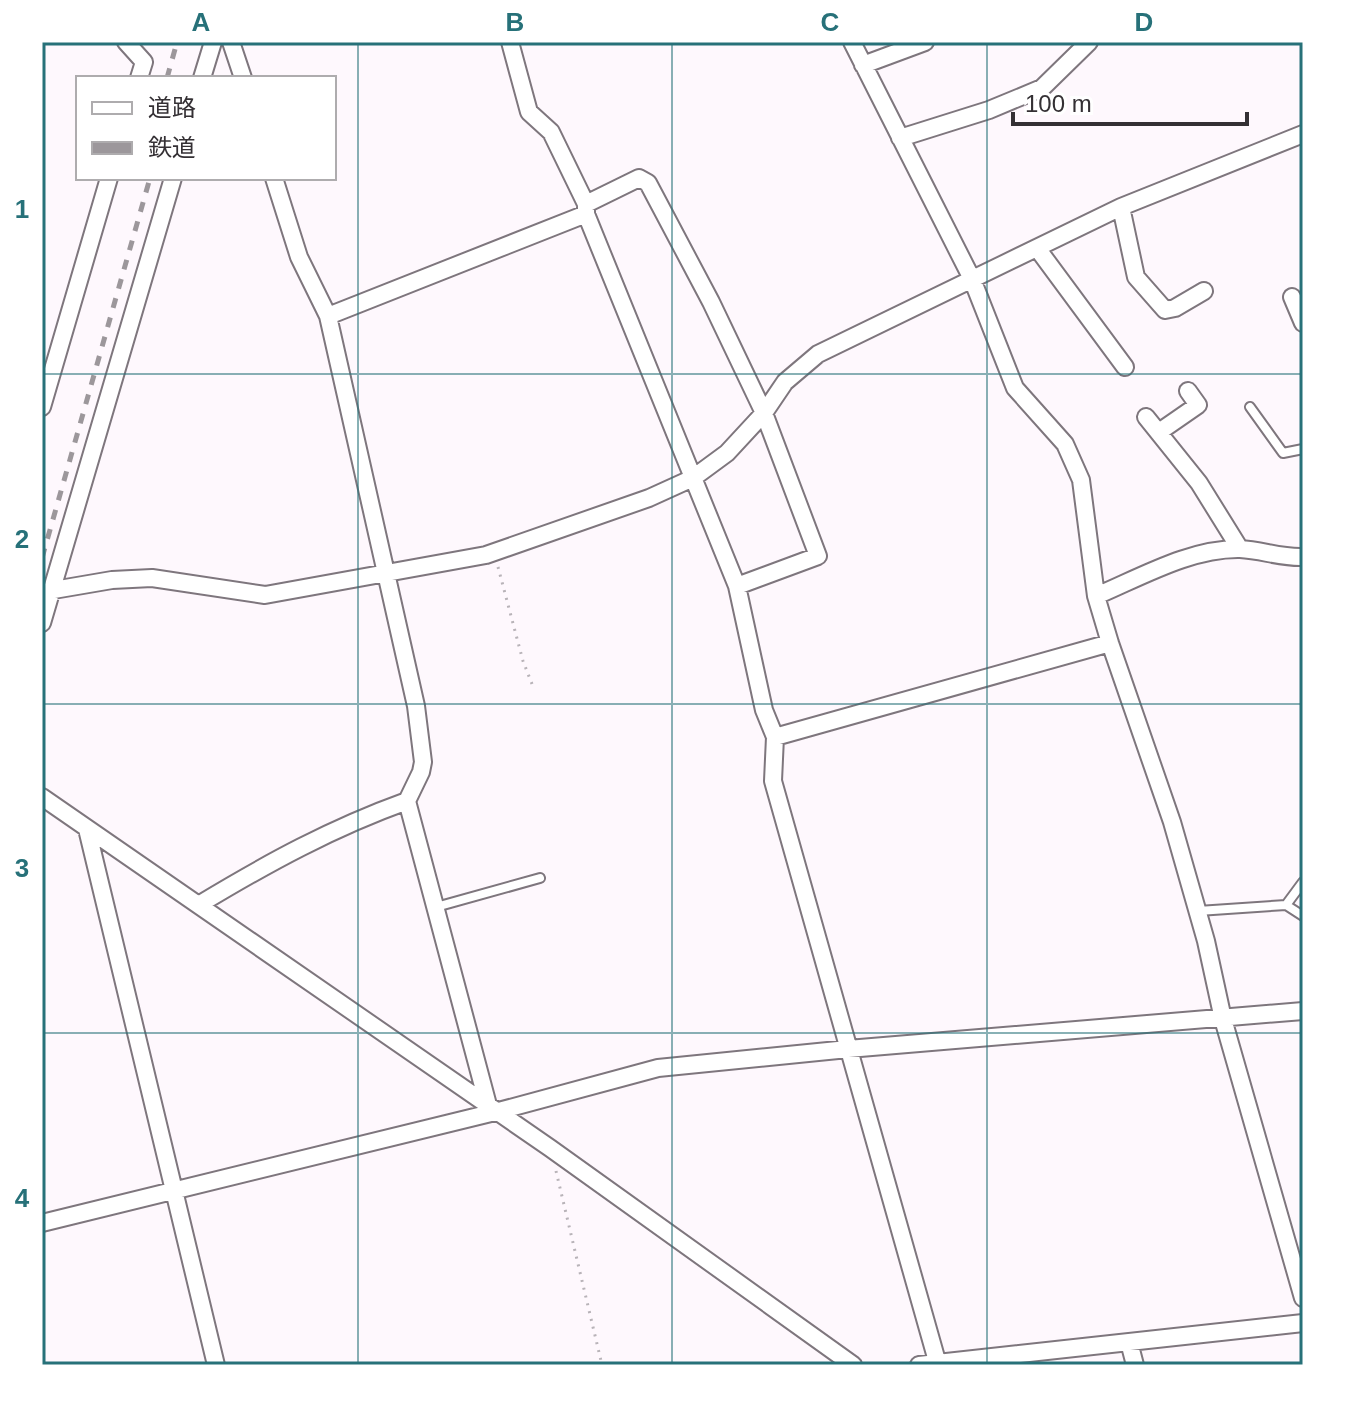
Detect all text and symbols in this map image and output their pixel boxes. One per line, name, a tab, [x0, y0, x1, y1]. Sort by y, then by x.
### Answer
text: A	[192, 7, 211, 37]
text: B	[506, 7, 524, 37]
text: C	[821, 7, 840, 37]
text: D	[1135, 7, 1153, 37]
legend	[76, 76, 336, 180]
scale bar	[1013, 76, 1247, 126]
text: 100 m	[1025, 90, 1092, 117]
text: 道路	[148, 94, 196, 121]
text: 鉄道	[148, 134, 196, 161]
text: 1	[15, 194, 29, 224]
text: 2	[15, 524, 29, 554]
text: 3	[15, 853, 29, 883]
text: 4	[15, 1183, 30, 1213]

